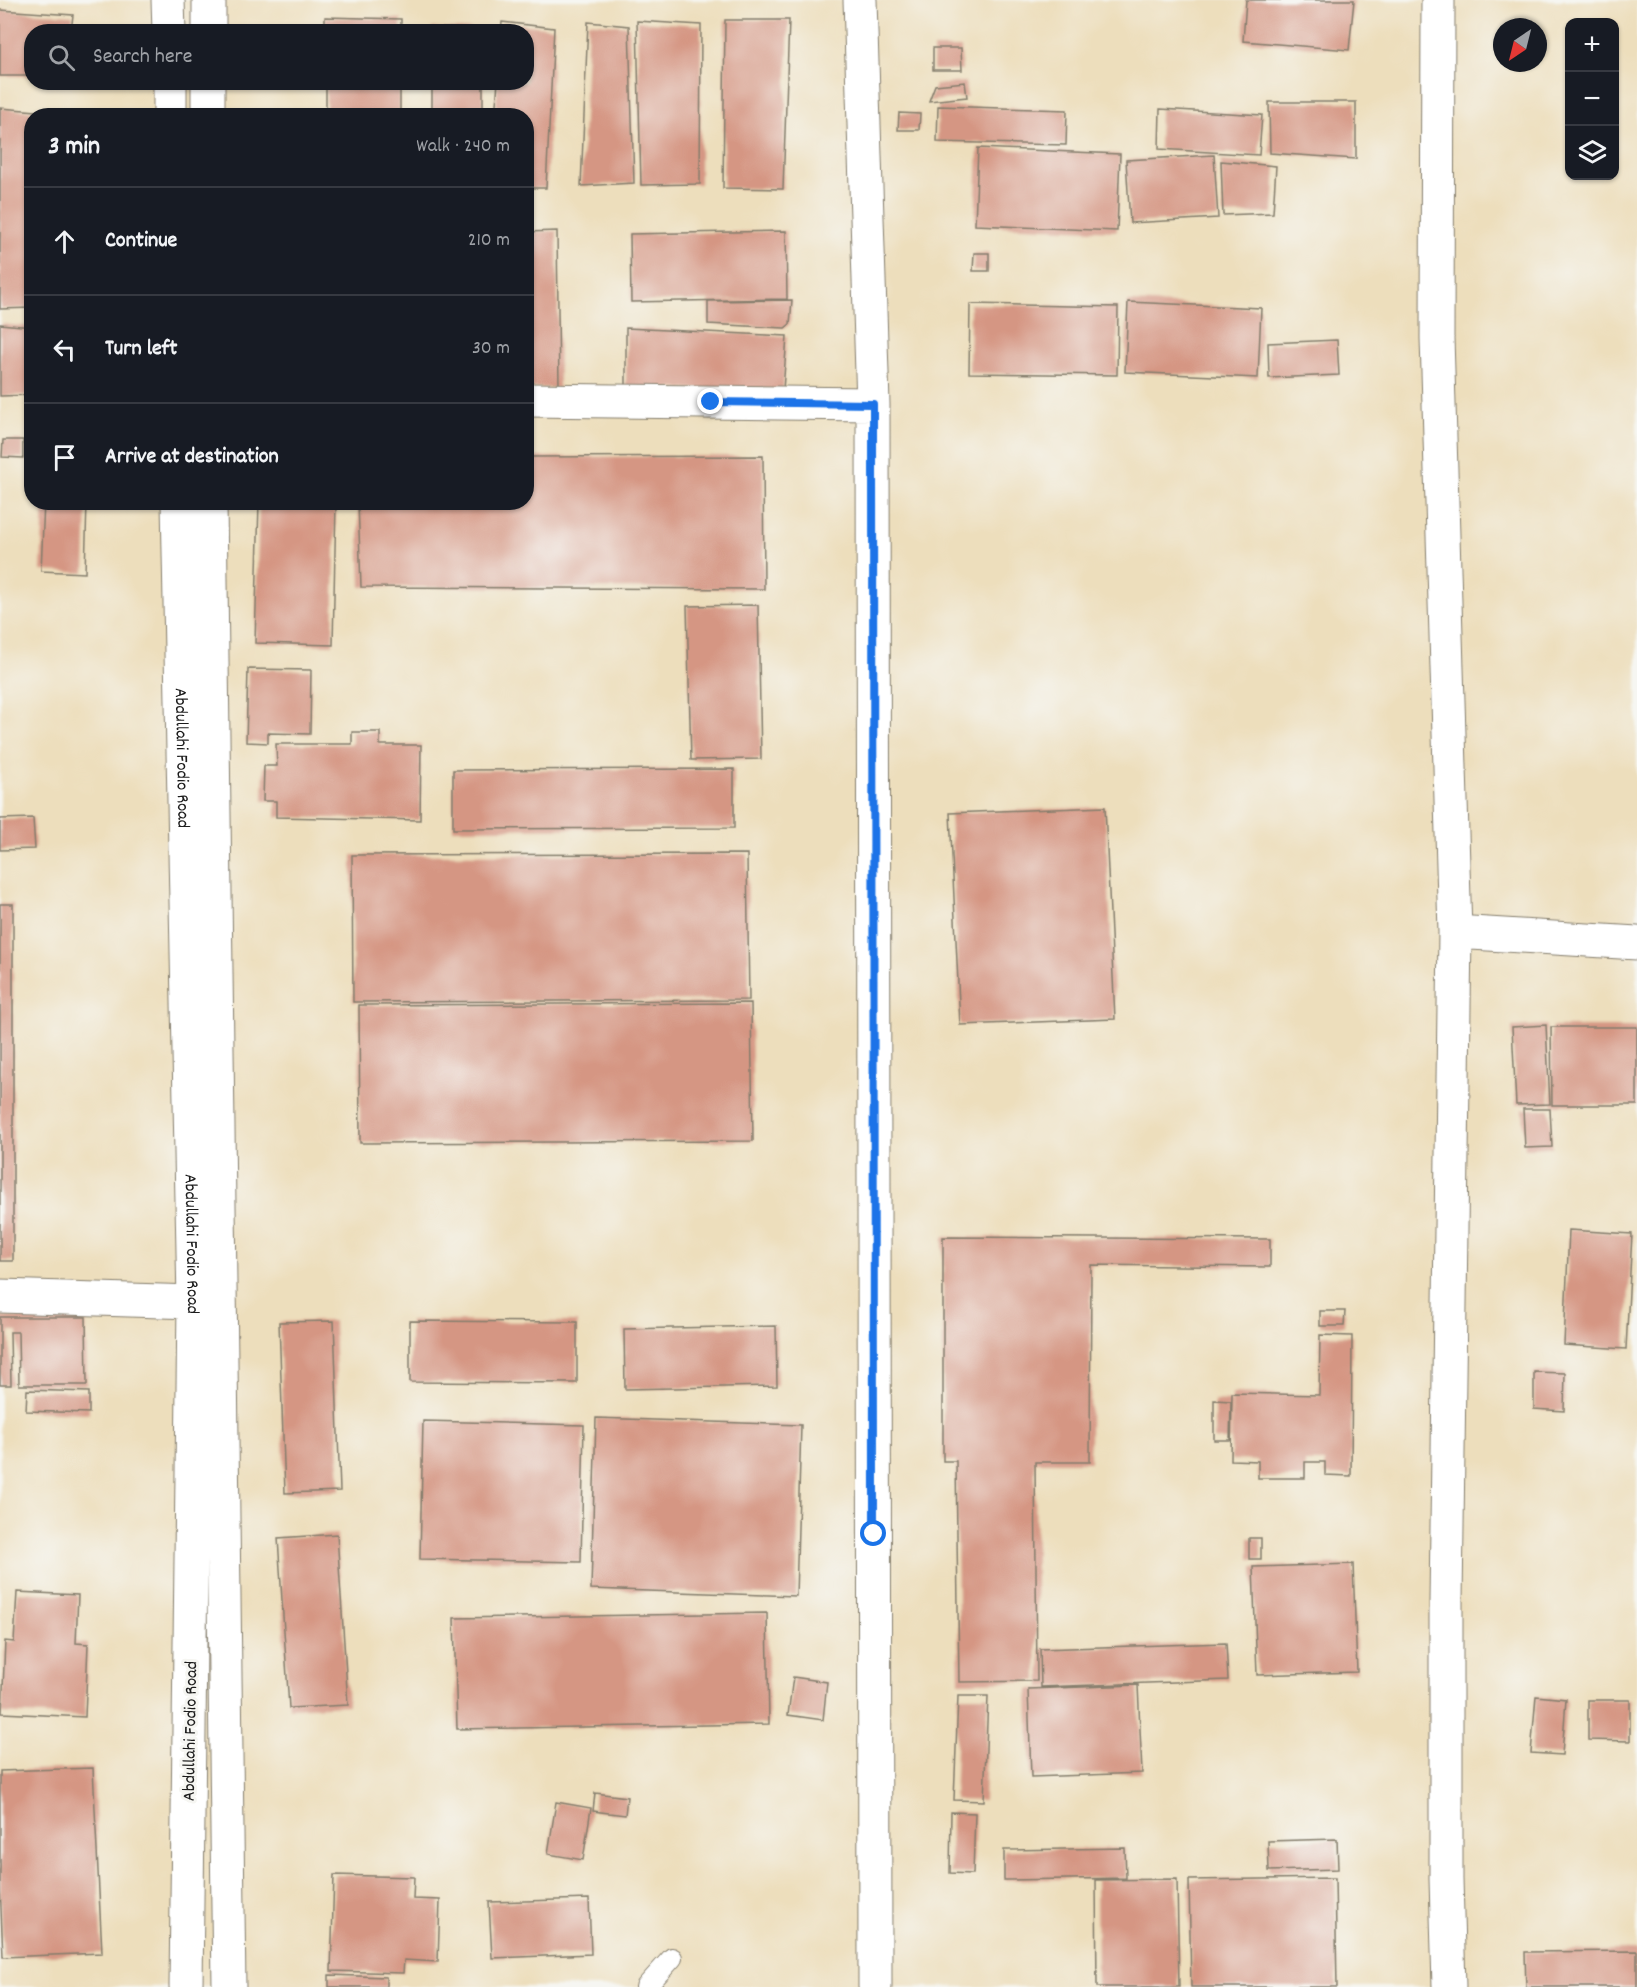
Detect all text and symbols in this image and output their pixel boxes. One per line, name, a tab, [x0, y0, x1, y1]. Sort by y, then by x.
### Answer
north arrow	[1493, 18, 1547, 72]
map controls	[1565, 18, 1619, 180]
button: +	[1565, 18, 1619, 72]
search box	[24, 24, 534, 90]
icon: search	[45, 41, 78, 74]
text: Search here	[93, 42, 192, 73]
button: −	[1565, 72, 1619, 126]
button: layers	[1565, 126, 1619, 180]
text: 3 min	[48, 129, 100, 166]
text: Walk · 240 m	[416, 133, 510, 161]
icon: ahead	[48, 225, 81, 258]
text: Continue	[105, 226, 177, 257]
text: 210 m	[468, 227, 510, 255]
icon: left	[48, 333, 81, 366]
text: Turn left	[105, 334, 177, 365]
text: 30 m	[472, 335, 510, 363]
route end	[697, 388, 723, 414]
icon: arrive	[48, 441, 81, 474]
text: Arrive at destination	[105, 442, 279, 473]
street label: Abdullahi Fodio Road	[167, 688, 195, 828]
street label: Abdullahi Fodio Road	[176, 1174, 204, 1314]
route start	[860, 1520, 886, 1546]
street label: Abdullahi Fodio Road	[178, 1661, 205, 1801]

